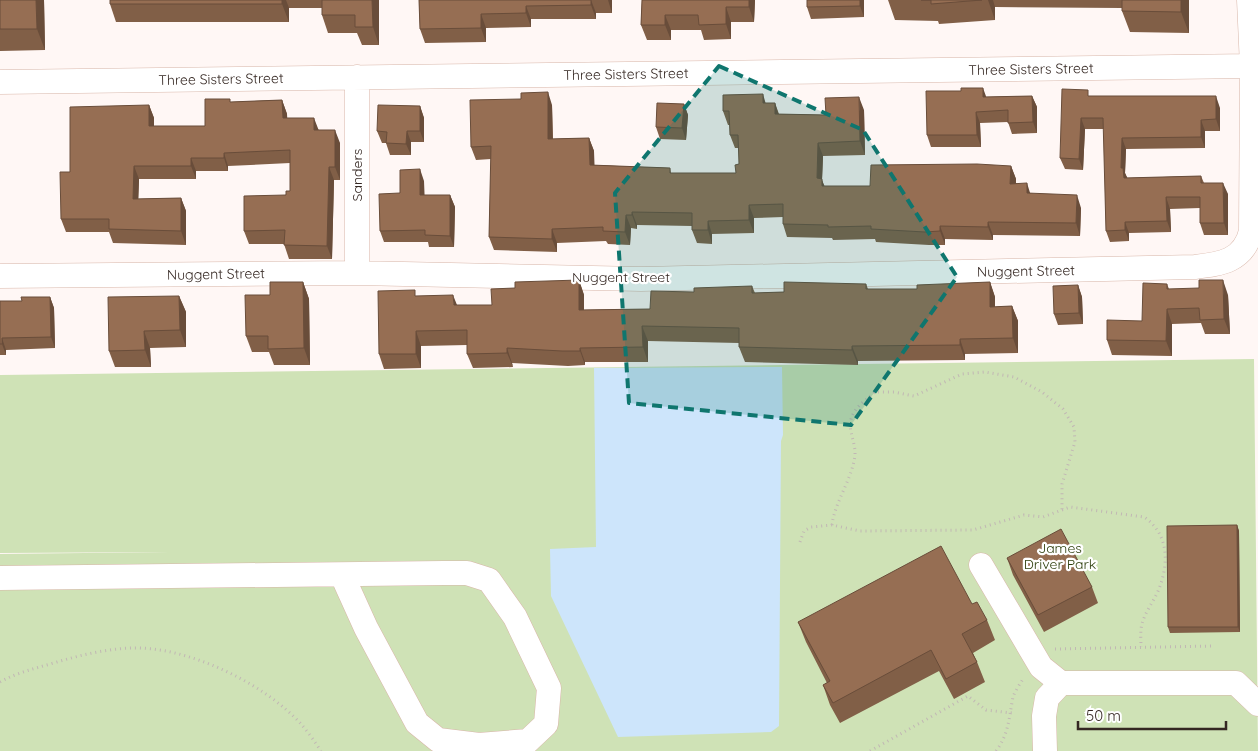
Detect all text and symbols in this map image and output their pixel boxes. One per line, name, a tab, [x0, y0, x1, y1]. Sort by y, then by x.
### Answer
street label: Three Sisters Street	[968, 59, 1094, 79]
street label: Three Sisters Street	[563, 64, 689, 84]
street label: Three Sisters Street	[158, 69, 284, 89]
street label: Sanders	[348, 149, 366, 201]
street label: Nuggent Street	[977, 261, 1075, 281]
street label: Nuggent Street	[167, 264, 265, 284]
street label: Nuggent Street	[572, 268, 670, 286]
park label: James Driver Park	[1024, 539, 1096, 573]
scale bar	[1078, 698, 1226, 730]
text: 50 m	[1086, 706, 1121, 725]

